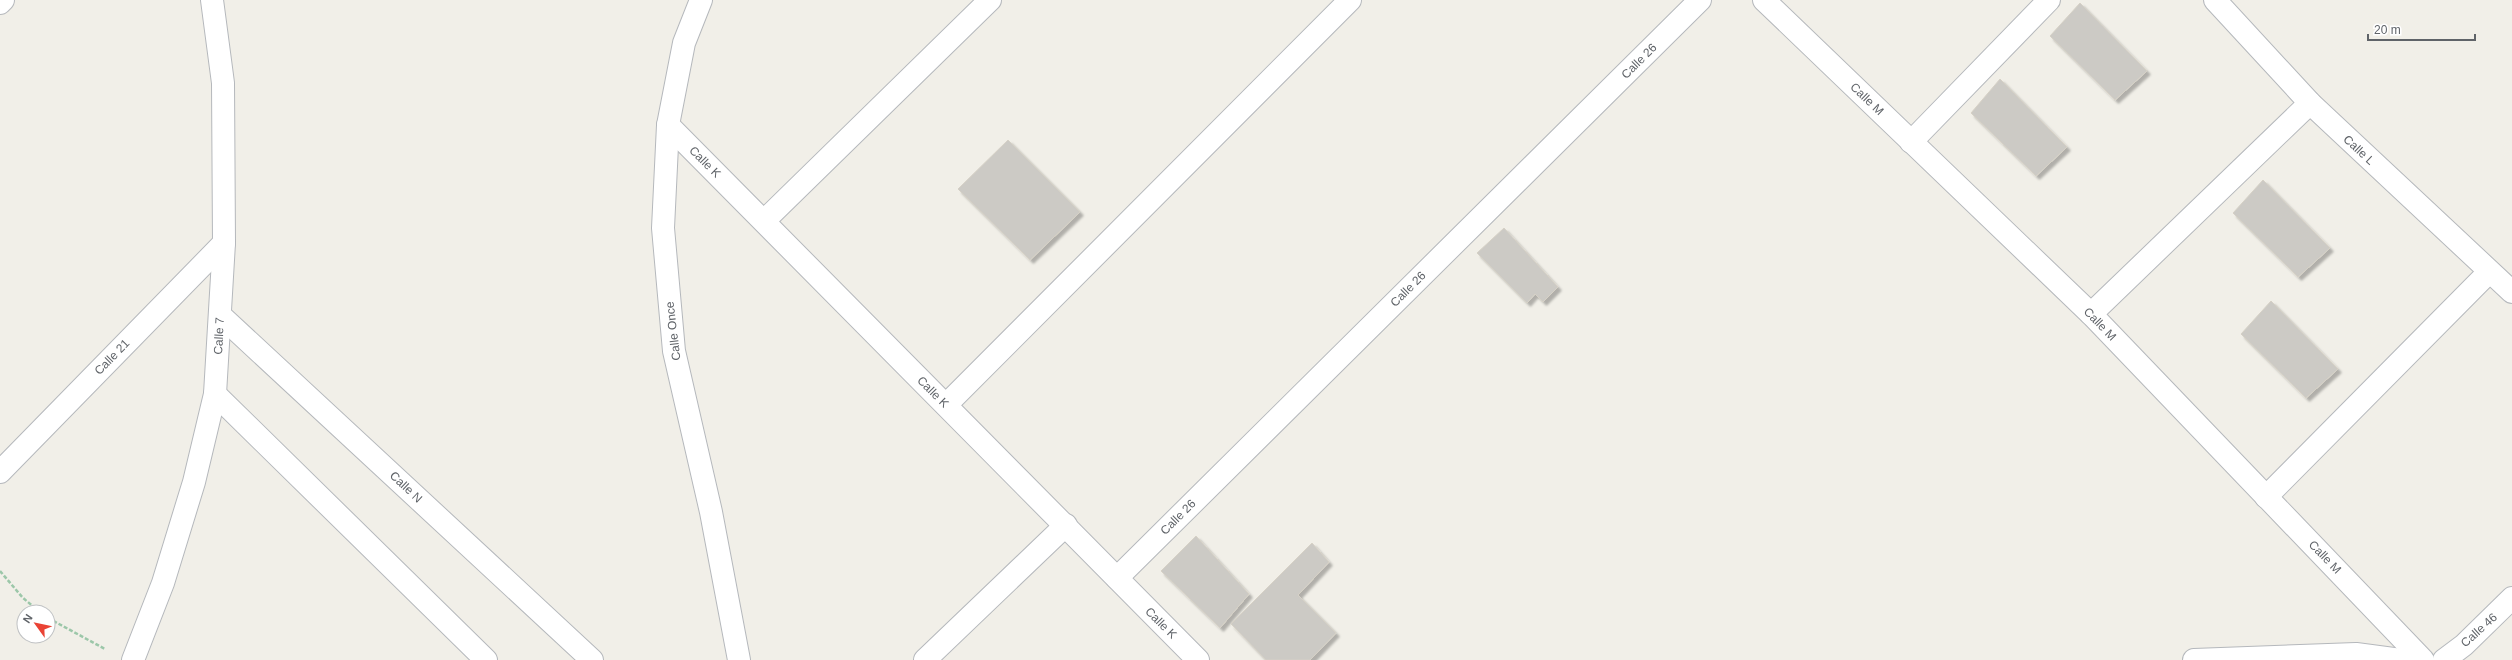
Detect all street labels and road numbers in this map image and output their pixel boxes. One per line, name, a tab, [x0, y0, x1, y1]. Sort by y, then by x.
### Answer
street label: Calle 26	[1618, 40, 1660, 82]
street label: Calle M	[1848, 80, 1886, 118]
street label: Calle L	[2341, 132, 2378, 168]
street label: Calle K	[686, 143, 724, 181]
street label: Calle 26	[1387, 268, 1429, 310]
street label: Calle Once	[662, 300, 684, 361]
street label: Calle M	[2081, 305, 2119, 343]
street label: Calle 7	[211, 317, 227, 355]
street label: Calle 21	[92, 336, 133, 378]
street label: Calle K	[914, 373, 952, 411]
street label: Calle N	[387, 468, 425, 506]
street label: Calle 26	[1157, 496, 1199, 538]
street label: Calle M	[2306, 538, 2344, 576]
street label: Calle K	[1142, 604, 1180, 642]
street label: Calle 46	[2458, 610, 2500, 650]

